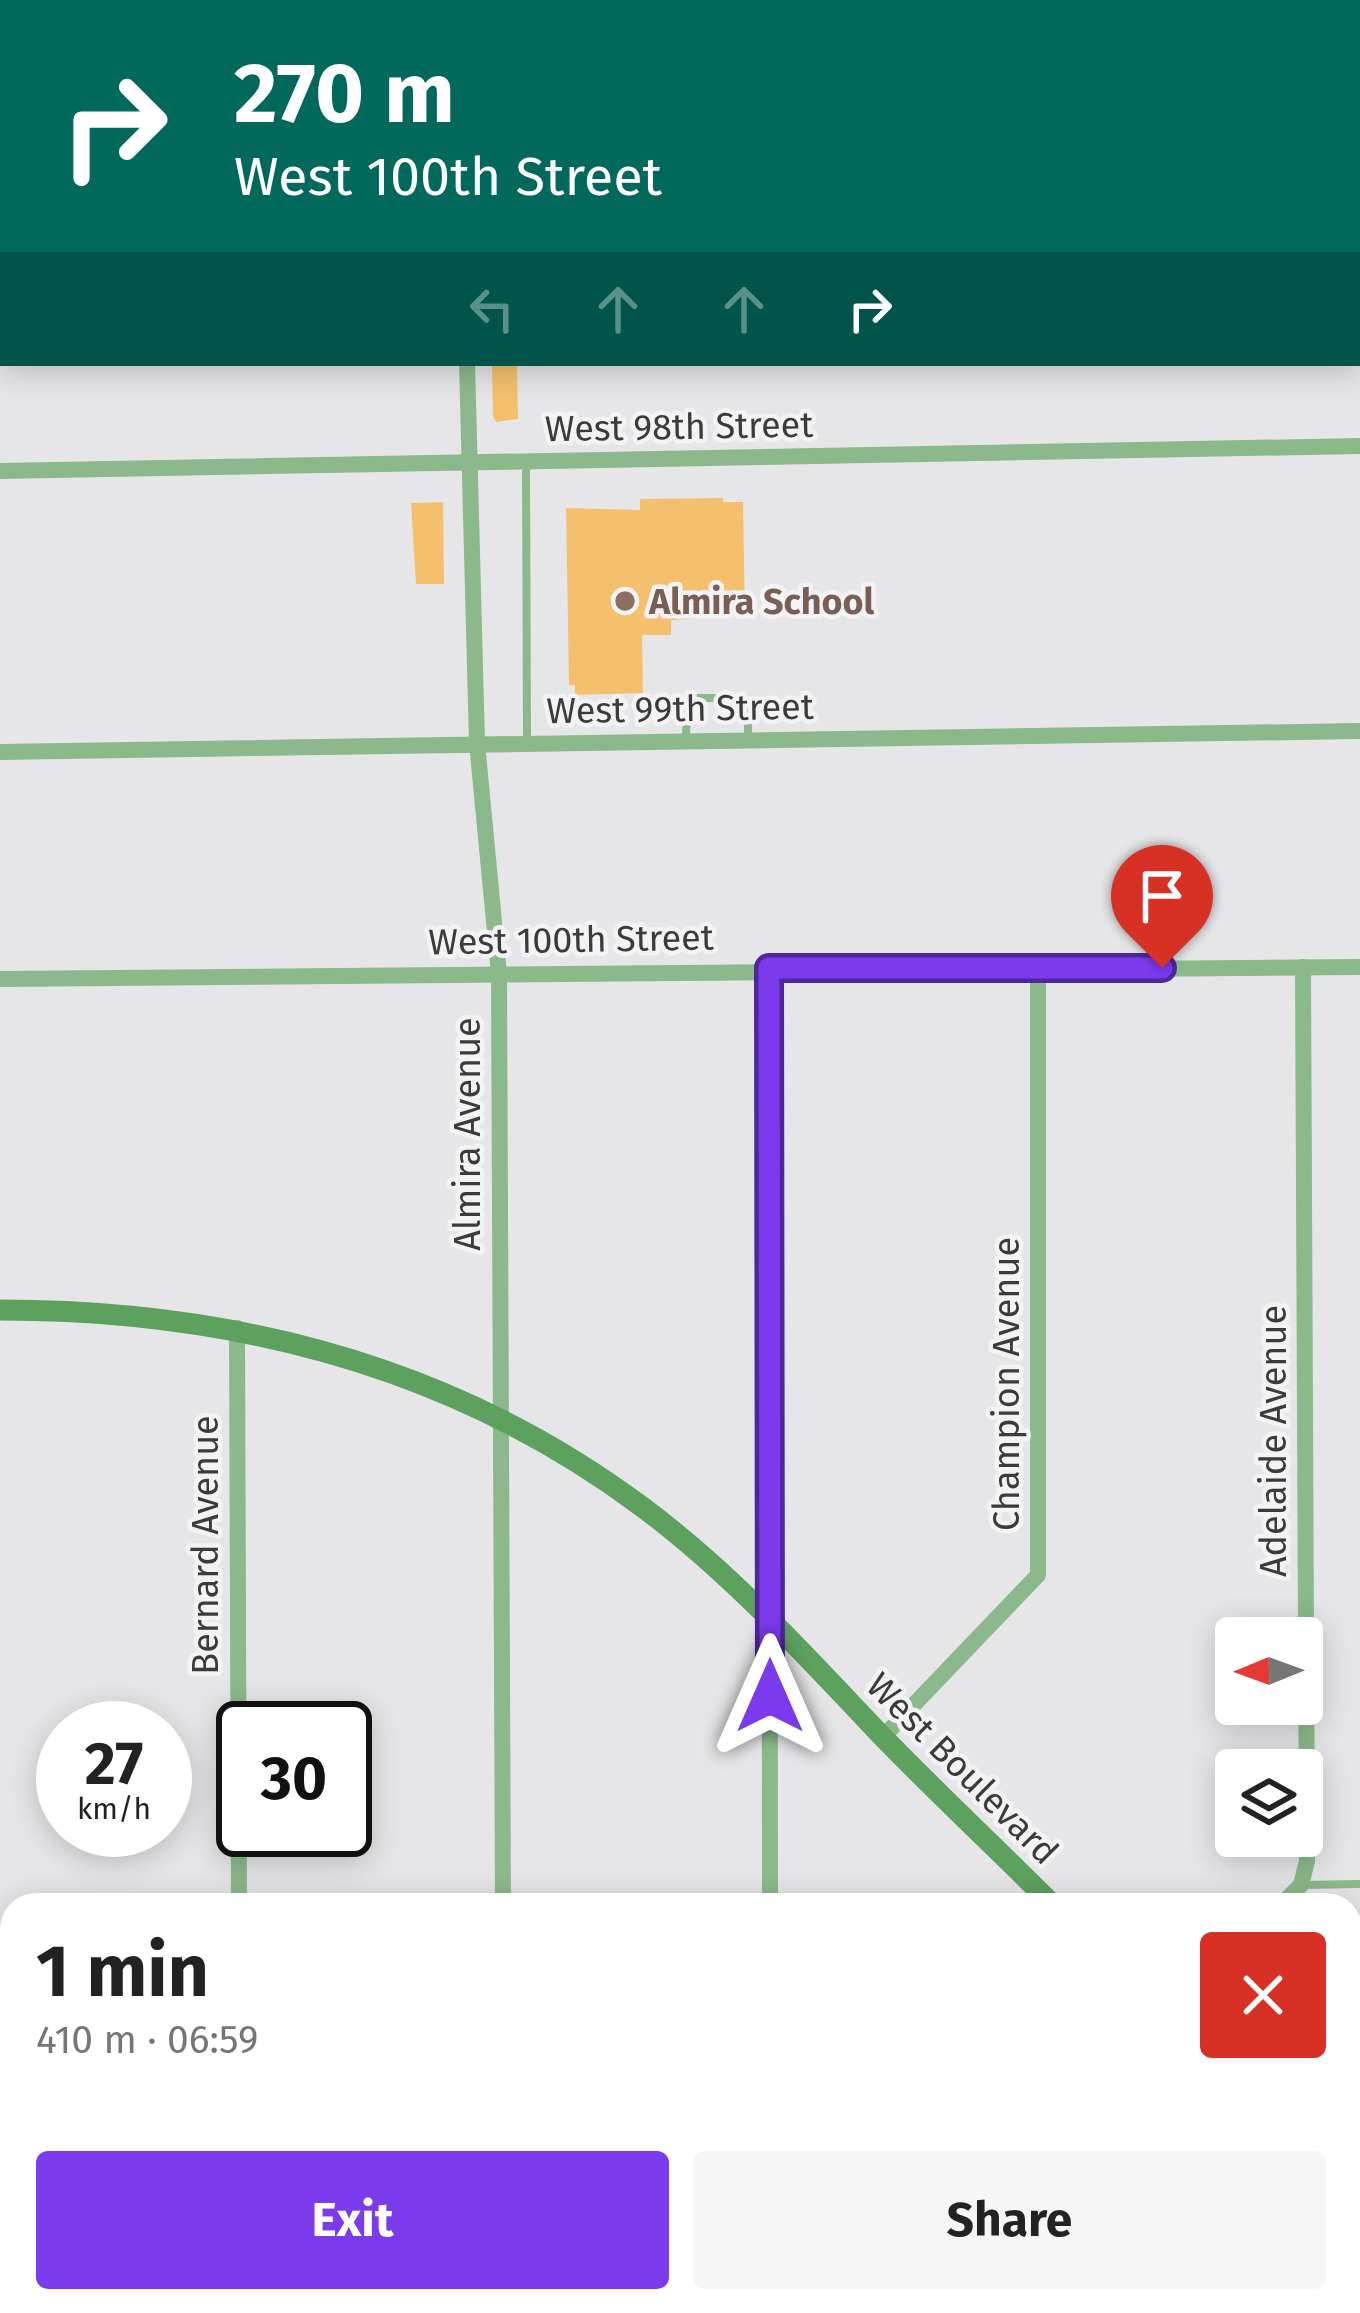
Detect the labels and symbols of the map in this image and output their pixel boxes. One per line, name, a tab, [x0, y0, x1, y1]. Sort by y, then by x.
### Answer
street label: West 98th Street	[544, 403, 814, 451]
place label: Almira School	[648, 580, 875, 624]
marker: Almira School	[612, 588, 638, 614]
street label: West 99th Street	[546, 685, 814, 733]
pin	[1111, 845, 1213, 968]
street label: West 100th Street	[428, 916, 714, 964]
street label: Almira Avenue	[446, 1017, 490, 1251]
street label: Champion Avenue	[985, 1237, 1029, 1531]
street label: Adelaide Avenue	[1252, 1305, 1296, 1577]
street label: Bernard Avenue	[184, 1415, 228, 1675]
north arrow	[1215, 1617, 1323, 1725]
position arrow	[707, 1633, 833, 1759]
street label: West Boulevard	[857, 1664, 1067, 1874]
speed limit sign: 30	[216, 1701, 372, 1857]

